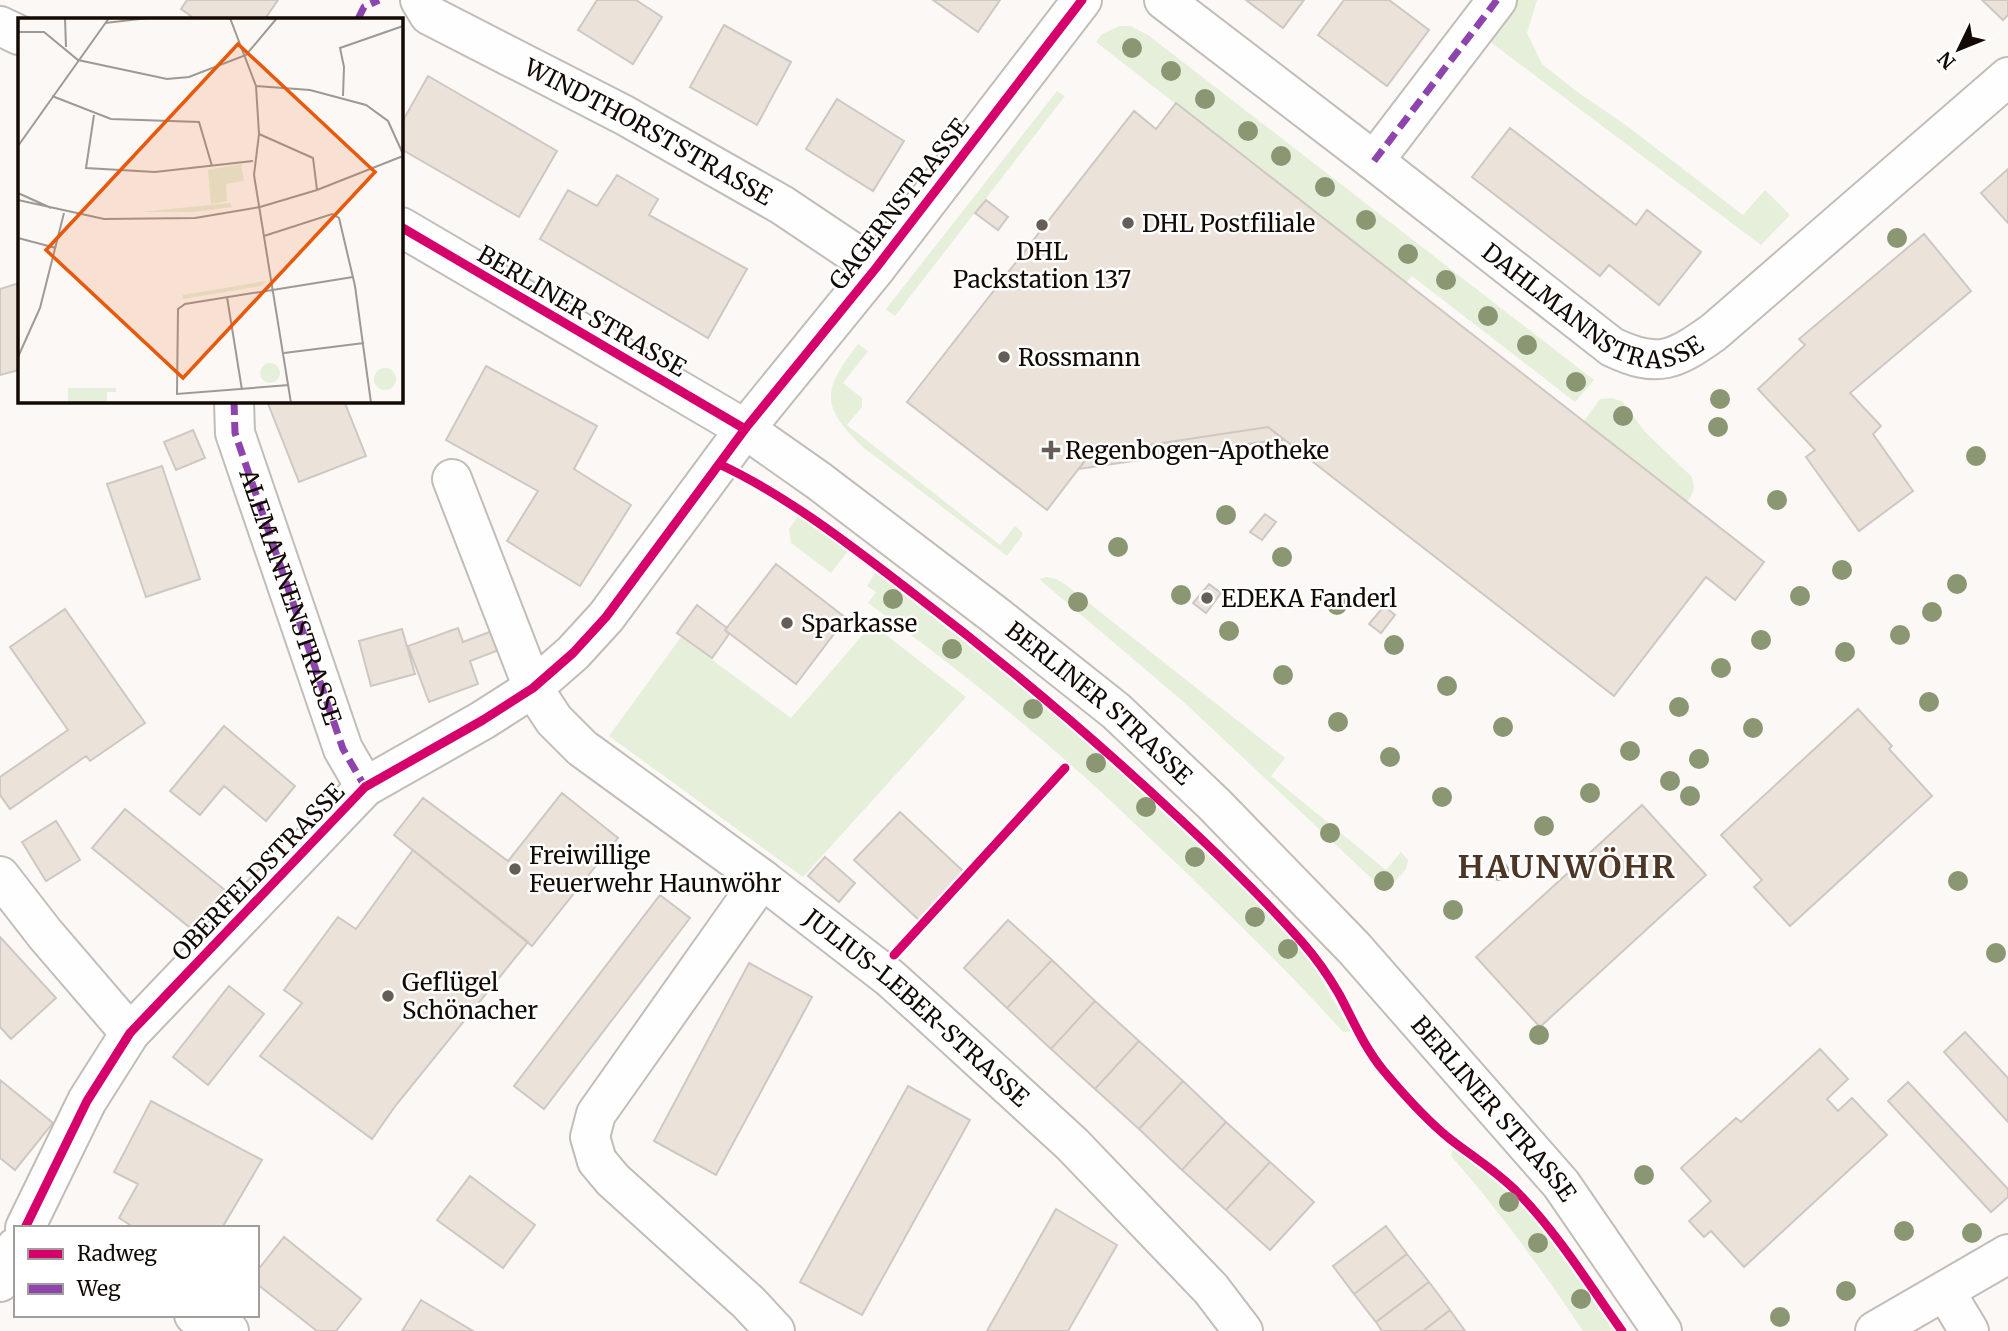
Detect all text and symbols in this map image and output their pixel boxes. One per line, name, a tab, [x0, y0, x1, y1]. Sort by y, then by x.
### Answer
north arrow	[1924, 14, 1994, 84]
inset map	[18, 18, 402, 402]
text: N	[1933, 47, 1960, 74]
street label: WINDTHORSTSTRASSE	[518, 51, 779, 212]
street label: GAGERNSTRASSE	[822, 111, 976, 296]
place label: DHL Postfiliale	[1142, 208, 1315, 239]
marker: DHL Postfiliale	[1120, 215, 1136, 231]
marker: DHL Packstation 137	[1034, 217, 1050, 233]
place label: DHL Packstation 137	[953, 236, 1131, 295]
street label: DAHLMANNSTRASSE	[1476, 236, 1710, 375]
street label: BERLINER STRASSE	[472, 239, 693, 384]
place label: Rossmann	[1018, 342, 1140, 373]
marker: Rossmann	[996, 349, 1012, 365]
place label: Regenbogen-Apotheke	[1065, 435, 1329, 466]
marker: Regenbogen-Apotheke	[1043, 442, 1059, 458]
street label: ALEMANNENSTRASSE	[233, 464, 349, 729]
place label: EDEKA Fanderl	[1221, 583, 1397, 614]
marker: EDEKA Fanderl	[1199, 590, 1215, 606]
place label: Sparkasse	[801, 608, 917, 639]
street label: BERLINER STRASSE	[1000, 614, 1200, 792]
marker: Sparkasse	[779, 615, 795, 631]
street label: OBERFELDSTRASSE	[165, 776, 351, 967]
place label: Freiwillige Feuerwehr Haunwöhr	[529, 840, 782, 899]
district label: HAUNWÖHR	[1457, 847, 1677, 887]
marker: Freiwillige Feuerwehr Haunwöhr	[507, 861, 523, 877]
street label: JULIUS-LEBER-STRASSE	[797, 901, 1036, 1113]
place label: Geflügel Schönacher	[402, 967, 538, 1026]
marker: Geflügel Schönacher	[380, 988, 396, 1004]
street label: BERLINER STRASSE	[1405, 1009, 1584, 1208]
legend	[14, 1226, 259, 1317]
text: Radweg	[77, 1240, 157, 1267]
text: Weg	[76, 1275, 121, 1302]

